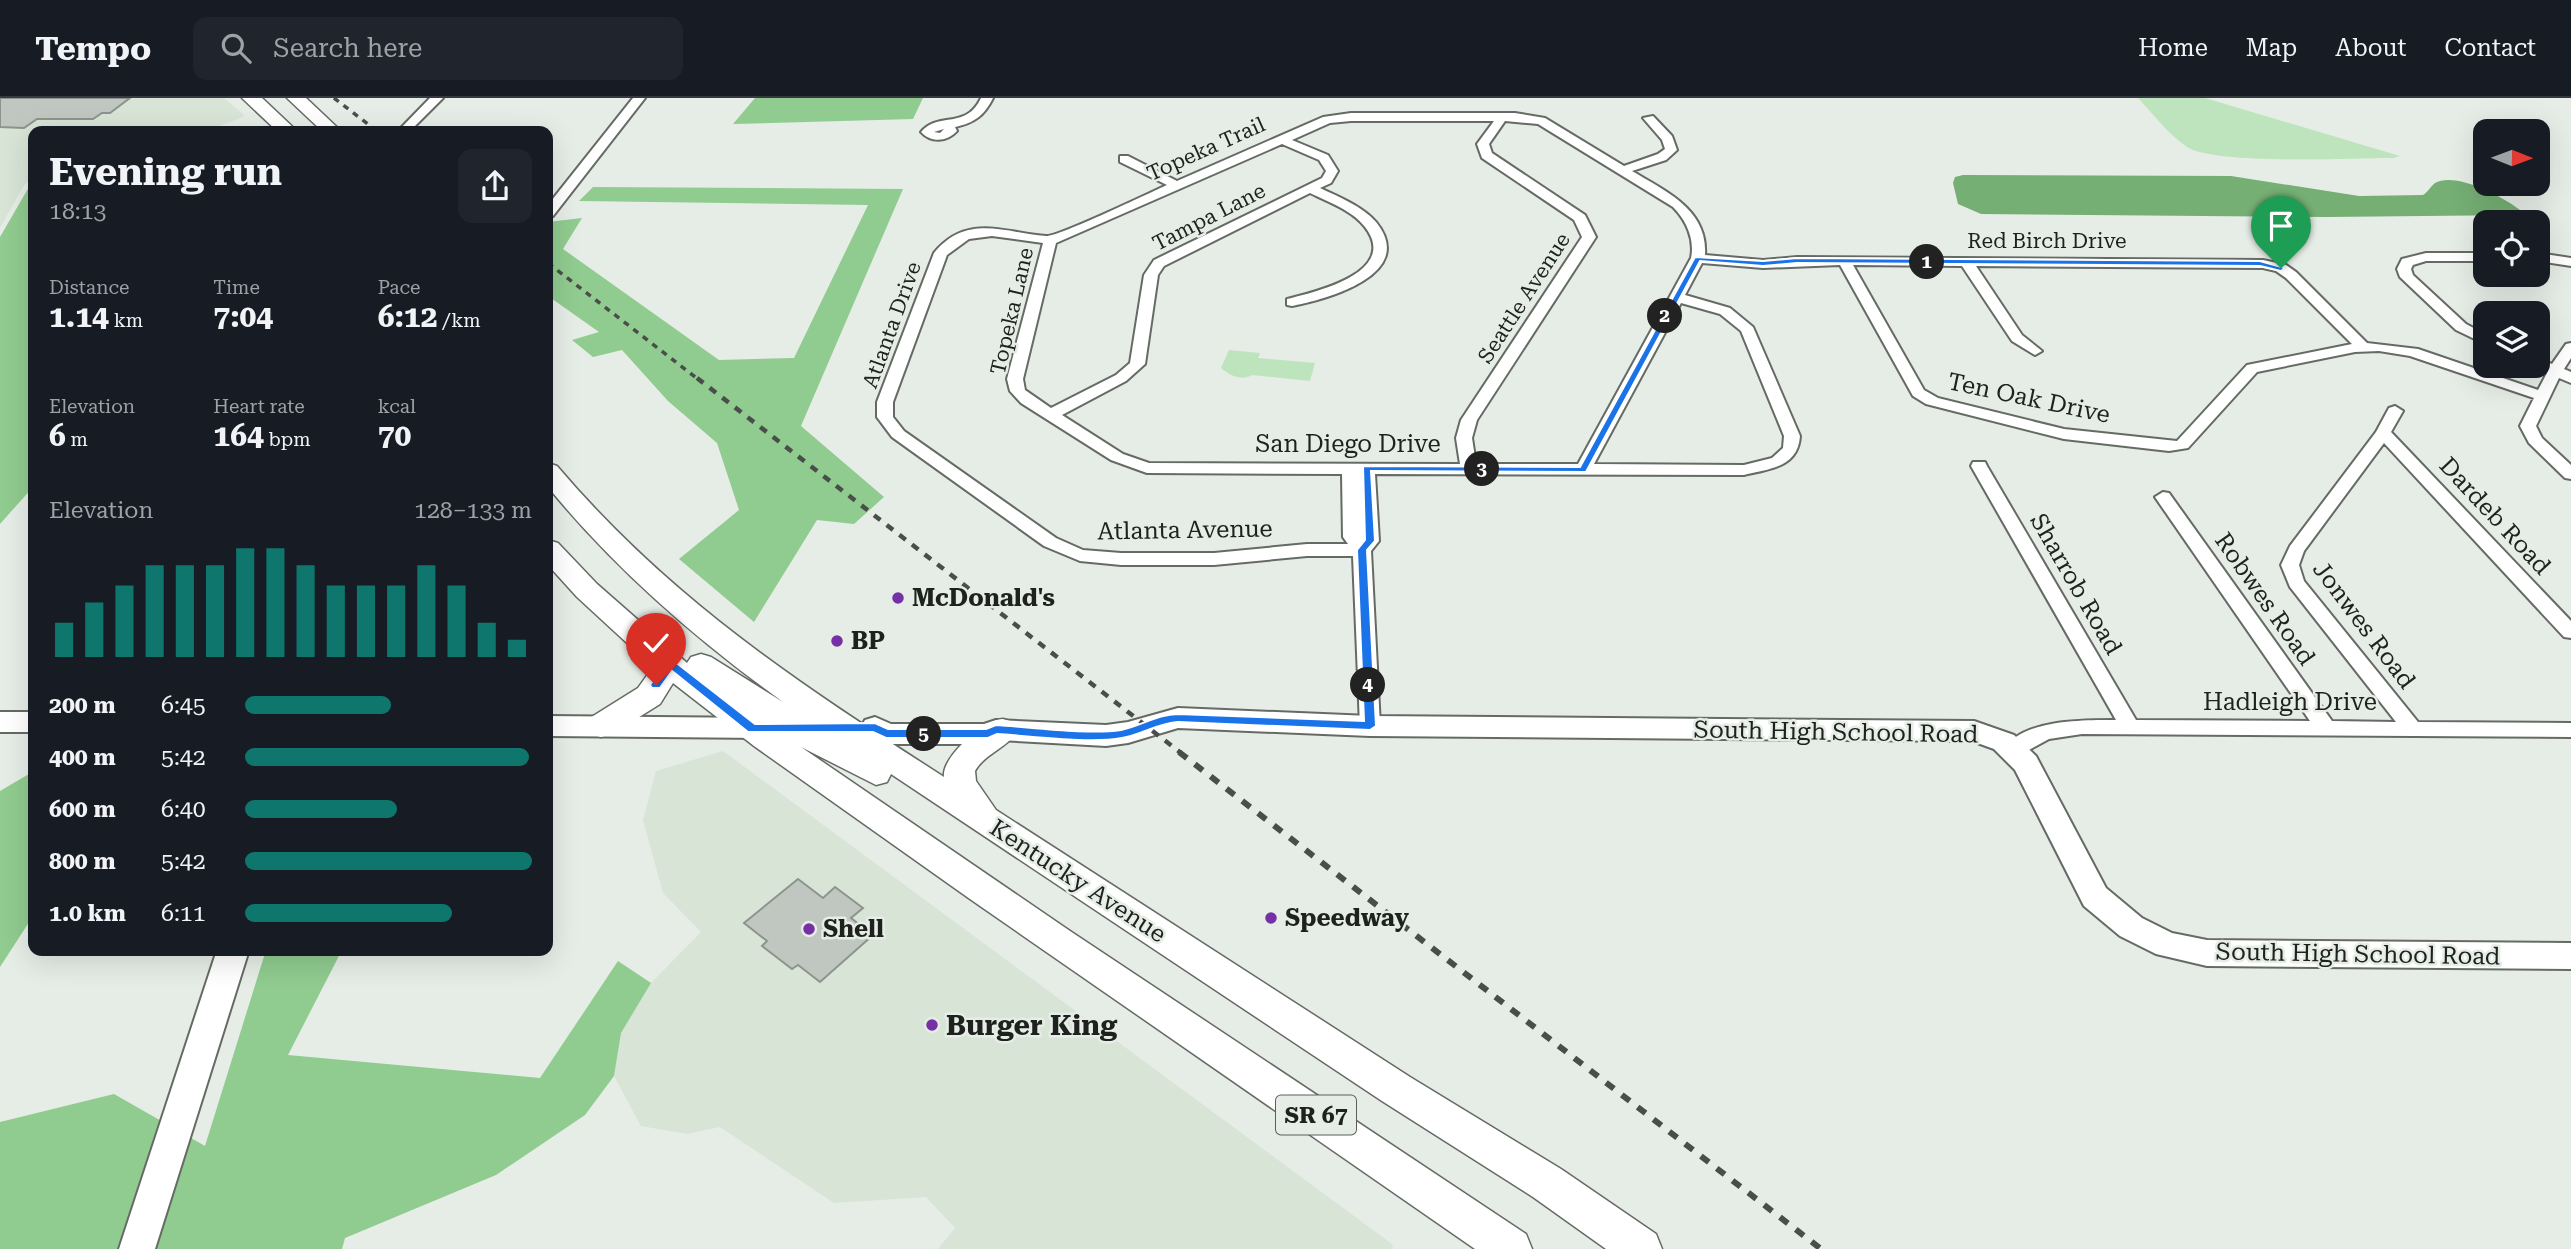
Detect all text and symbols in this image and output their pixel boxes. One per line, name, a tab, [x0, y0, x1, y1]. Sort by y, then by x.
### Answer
search box	[193, 17, 683, 80]
text: Tempo	[35, 29, 151, 68]
icon: search	[217, 29, 255, 67]
text: Search here	[273, 33, 422, 63]
text: Home	[2138, 34, 2208, 62]
text: Map	[2246, 34, 2297, 62]
text: About	[2335, 34, 2406, 62]
text: Contact	[2444, 34, 2536, 62]
street label: Topeka Trail	[1143, 112, 1269, 186]
north arrow	[2473, 119, 2550, 196]
map controls	[2473, 119, 2550, 378]
button: share	[458, 149, 532, 223]
text: Evening run	[49, 150, 282, 194]
street label: Tampa Lane	[1149, 178, 1269, 256]
pin	[2251, 196, 2311, 268]
text: 18:13	[49, 198, 106, 225]
icon: arrive	[2262, 207, 2300, 245]
button: locate	[2473, 210, 2550, 287]
street label: Seattle Avenue	[1473, 228, 1575, 368]
street label: Red Birch Drive	[1967, 229, 2127, 253]
pin: 1	[1910, 244, 1944, 280]
street label: Topeka Lane	[986, 245, 1038, 377]
text: 1	[1921, 250, 1932, 273]
street label: Atlanta Drive	[858, 258, 926, 392]
text: Distance	[49, 276, 129, 299]
text: Time	[213, 276, 260, 299]
text: Pace	[378, 276, 421, 299]
pin: 2	[1648, 298, 1682, 333]
text: 1.14	[49, 299, 109, 334]
text: 7:04	[213, 299, 273, 334]
text: 6:12	[378, 299, 437, 334]
button: layers	[2473, 301, 2550, 378]
text: 2	[1659, 304, 1670, 327]
text: km	[109, 309, 143, 332]
text: /km	[437, 309, 481, 332]
street label: Ten Oak Drive	[1945, 367, 2113, 429]
text: Elevation	[49, 395, 135, 418]
text: Heart rate	[213, 395, 305, 418]
text: kcal	[378, 395, 416, 418]
text: 6	[49, 418, 66, 453]
text: 164	[213, 418, 264, 453]
text: 70	[378, 418, 411, 453]
text: m	[66, 428, 88, 451]
text: bpm	[264, 428, 311, 451]
street label: San Diego Drive	[1255, 430, 1441, 458]
pin: 3	[1464, 452, 1500, 486]
street label: Dardeb Road	[2434, 452, 2556, 580]
text: 3	[1476, 457, 1487, 480]
text: Elevation	[49, 497, 153, 524]
text: 128–133 m	[414, 497, 532, 524]
street label: Sharrob Road	[2024, 508, 2128, 660]
street label: Atlanta Avenue	[1097, 514, 1273, 546]
street label: Robwes Road	[2209, 527, 2321, 671]
street label: Jonwes Road	[2307, 556, 2421, 694]
place label: McDonald's	[912, 584, 1055, 612]
marker: McDonald's	[890, 590, 906, 606]
pin	[626, 613, 686, 685]
icon: check	[637, 624, 675, 662]
place label: BP	[851, 627, 885, 655]
marker: BP	[829, 633, 845, 649]
pin: 4	[1350, 668, 1386, 702]
text: 4	[1362, 673, 1373, 696]
street label: Hadleigh Drive	[2203, 688, 2377, 716]
text: 200 m	[49, 692, 116, 719]
text: 6:45	[161, 692, 206, 719]
pin: 5	[906, 716, 942, 752]
street label: South High School Road	[1693, 716, 1979, 748]
text: 5	[918, 722, 929, 745]
text: 400 m	[49, 744, 116, 771]
text: 5:42	[161, 744, 206, 771]
text: 600 m	[49, 796, 116, 823]
text: 6:40	[161, 796, 206, 823]
street label: Kentucky Avenue	[985, 814, 1171, 948]
text: 800 m	[49, 848, 116, 875]
text: 5:42	[161, 848, 206, 875]
text: 1.0 km	[49, 900, 126, 927]
text: 6:11	[161, 900, 206, 927]
place label: Speedway	[1285, 904, 1409, 932]
marker: Speedway	[1263, 910, 1279, 926]
place label: Shell	[823, 915, 884, 943]
marker: Shell	[801, 921, 817, 937]
street label: South High School Road	[2215, 938, 2501, 970]
place label: Burger King	[946, 1009, 1118, 1042]
marker: Burger King	[924, 1017, 940, 1033]
road number: SR 67	[1276, 1096, 1356, 1134]

